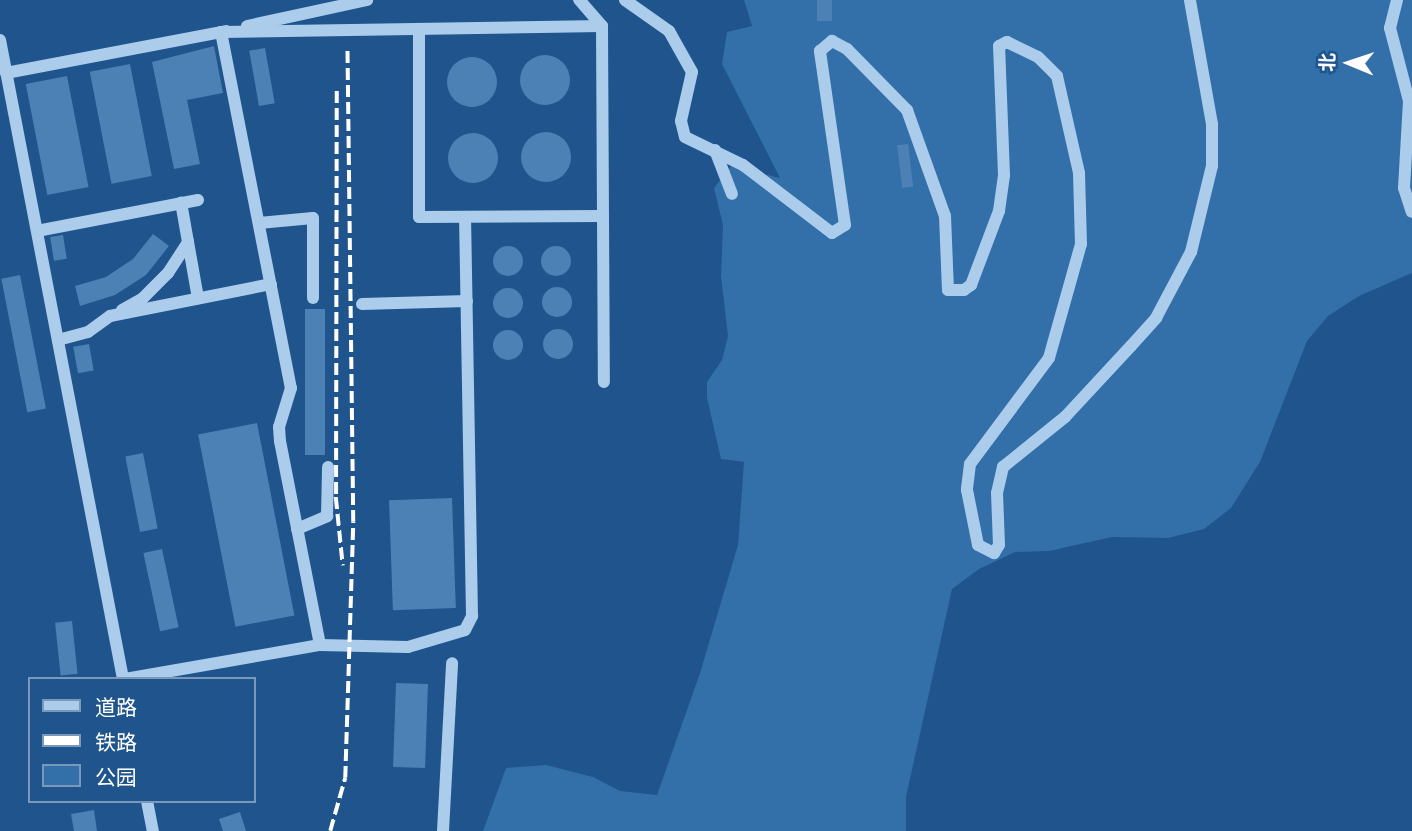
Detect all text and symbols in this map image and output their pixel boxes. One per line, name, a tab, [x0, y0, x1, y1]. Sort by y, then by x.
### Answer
north arrow	[1314, 28, 1384, 98]
text: 北	[1316, 52, 1339, 72]
legend	[28, 677, 256, 803]
text: 道路	[95, 695, 137, 720]
text: 铁路	[95, 730, 137, 755]
text: 公园	[95, 765, 137, 790]

